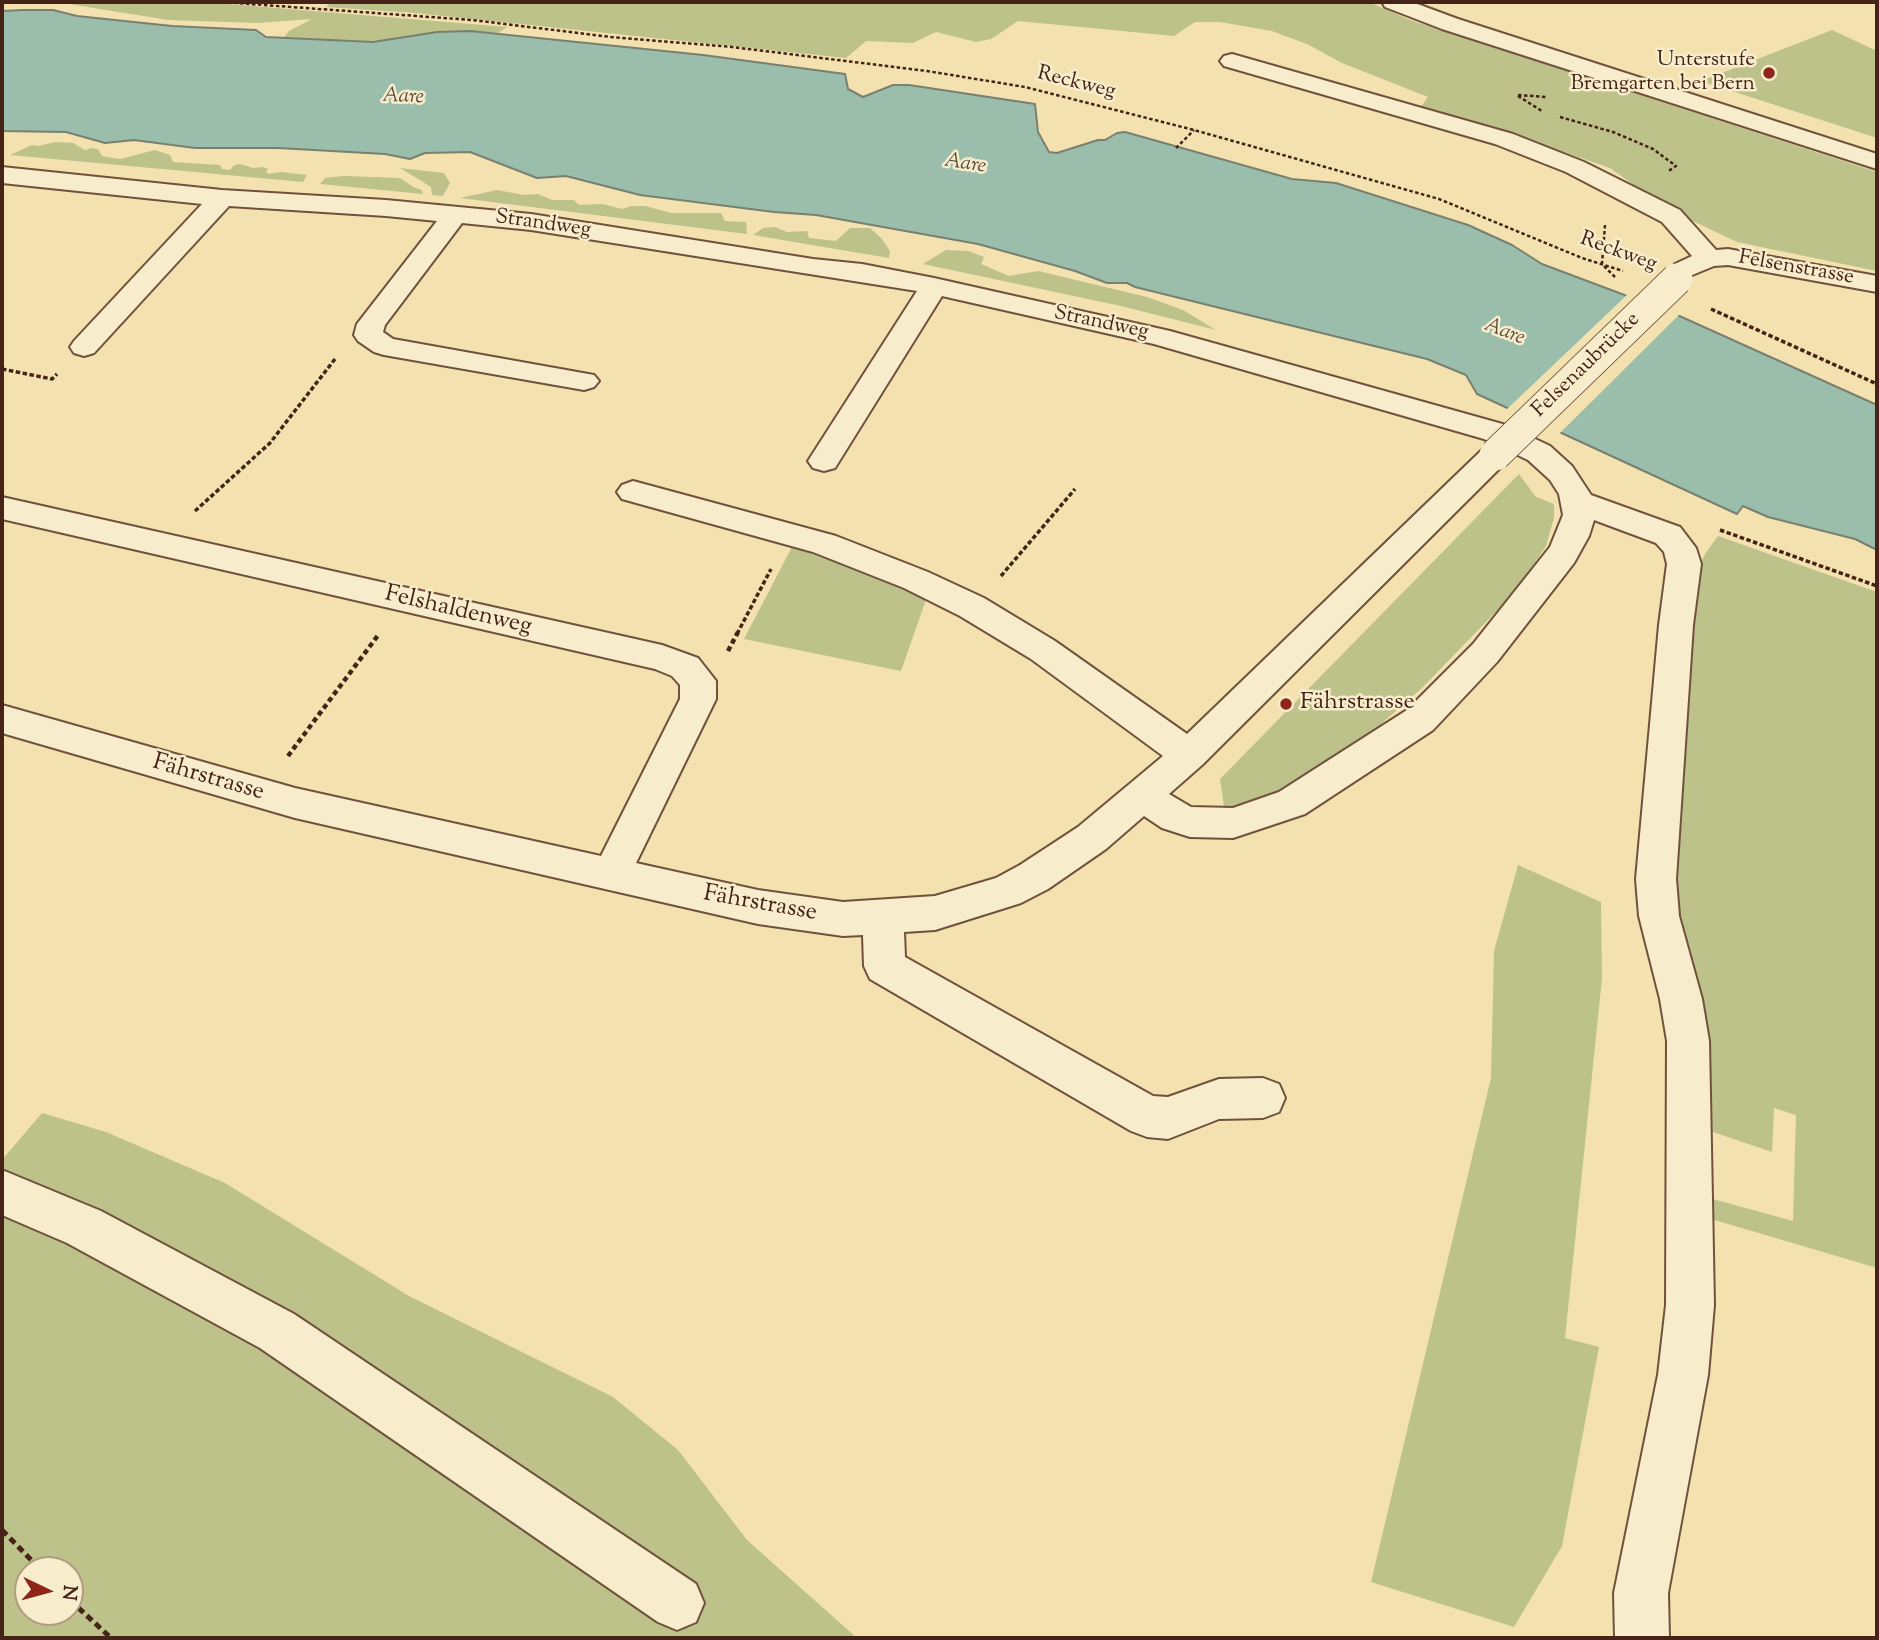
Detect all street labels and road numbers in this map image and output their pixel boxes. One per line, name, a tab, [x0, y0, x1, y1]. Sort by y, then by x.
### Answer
street label: Reckweg	[1034, 62, 1118, 106]
street label: Strandweg	[494, 206, 592, 244]
street label: Reckweg	[1576, 228, 1660, 278]
street label: Felsenstrasse	[1736, 246, 1856, 292]
street label: Strandweg	[1051, 302, 1151, 346]
street label: Felsenaubrücke	[1528, 308, 1646, 424]
street label: Felshaldenweg	[382, 581, 534, 643]
street label: Fährstrasse	[149, 749, 267, 809]
street label: Fährstrasse	[701, 881, 819, 929]

